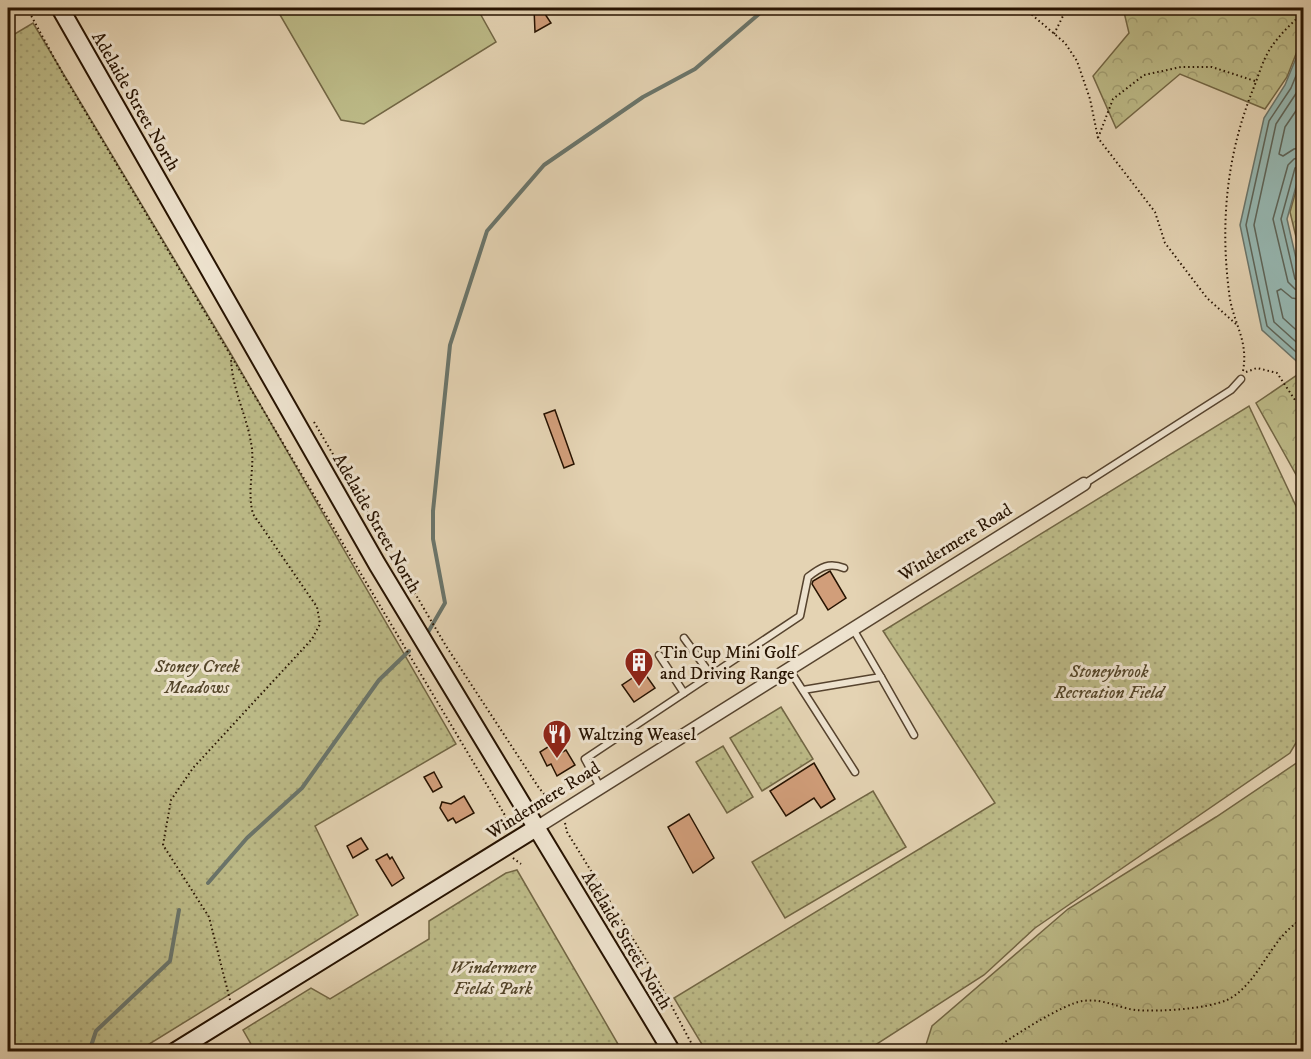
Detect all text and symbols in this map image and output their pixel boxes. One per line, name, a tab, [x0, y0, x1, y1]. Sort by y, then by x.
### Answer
street label: Adelaide Street North	[86, 28, 184, 176]
street label: Adelaide Street North	[327, 450, 425, 598]
street label: Windermere Road	[894, 499, 1016, 587]
place label: Tin Cup Mini Golf and Driving Range	[660, 642, 800, 685]
building icon: Tin Cup Mini Golf and Driving Range	[623, 646, 655, 688]
park label: Stoney Creek Meadows	[153, 656, 240, 699]
park label: Stoneybrook Recreation Field	[1053, 661, 1166, 704]
restaurant icon: Waltzing Weasel	[541, 718, 573, 760]
place label: Waltzing Weasel	[577, 724, 697, 746]
street label: Windermere Road	[482, 757, 604, 845]
street label: Adelaide Street North	[576, 867, 676, 1014]
park label: Windermere Fields Park	[450, 957, 537, 1000]

